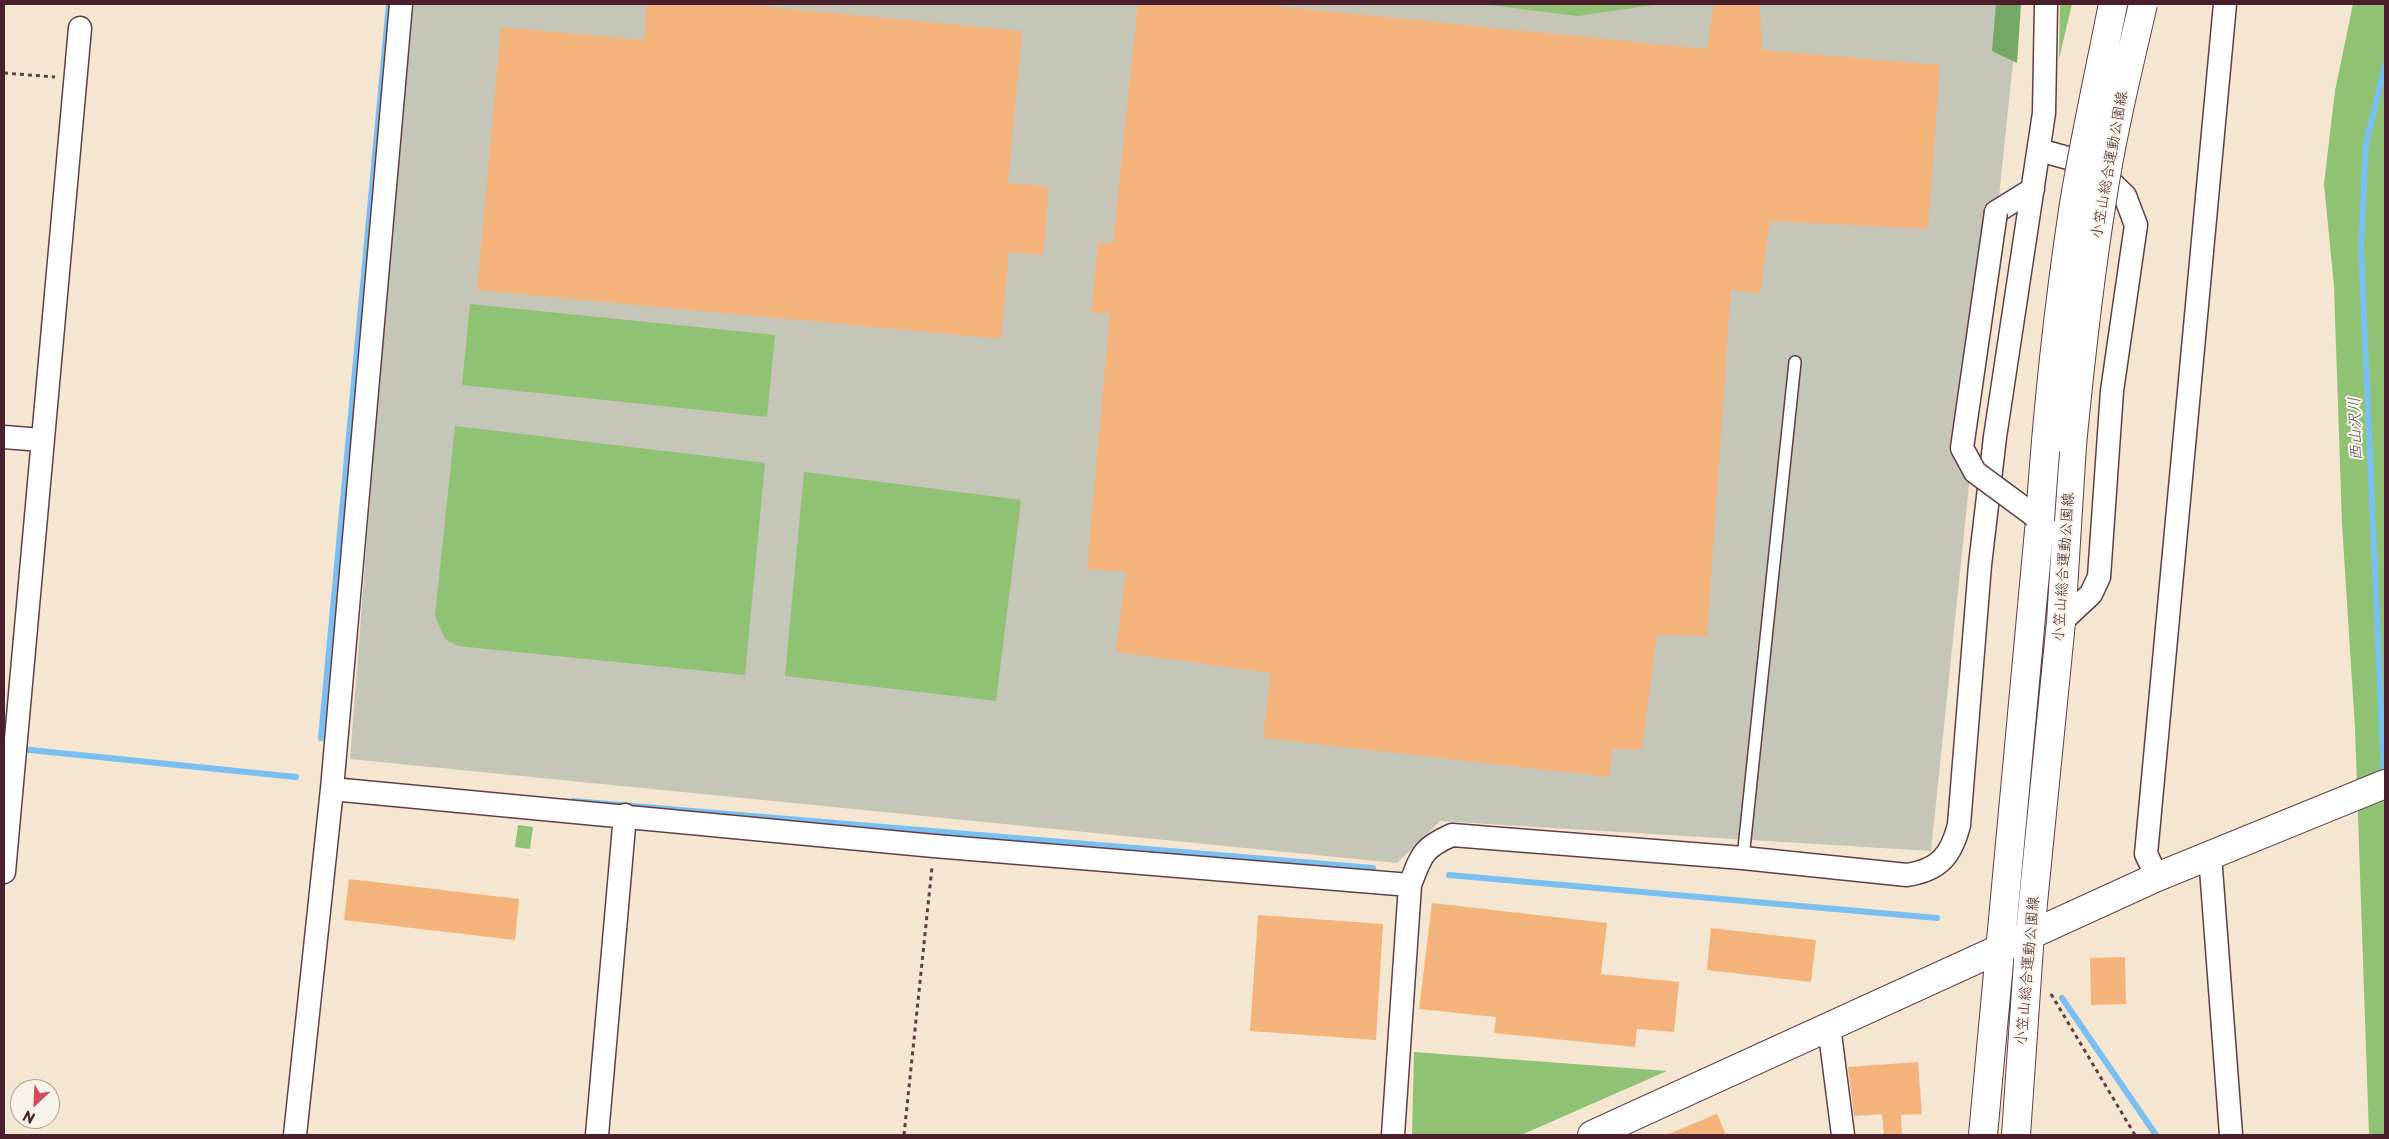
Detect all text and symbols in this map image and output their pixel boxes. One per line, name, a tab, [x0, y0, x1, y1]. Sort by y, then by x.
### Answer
street label: 小笠山総合運動公園線	[2088, 90, 2132, 240]
water label: 西山沢川	[2345, 397, 2367, 461]
street label: 小笠山総合運動公園線	[2050, 492, 2078, 642]
street label: 小笠山総合運動公園線	[2012, 896, 2044, 1046]
north arrow	[10, 1079, 60, 1129]
text: N	[19, 1105, 38, 1129]

